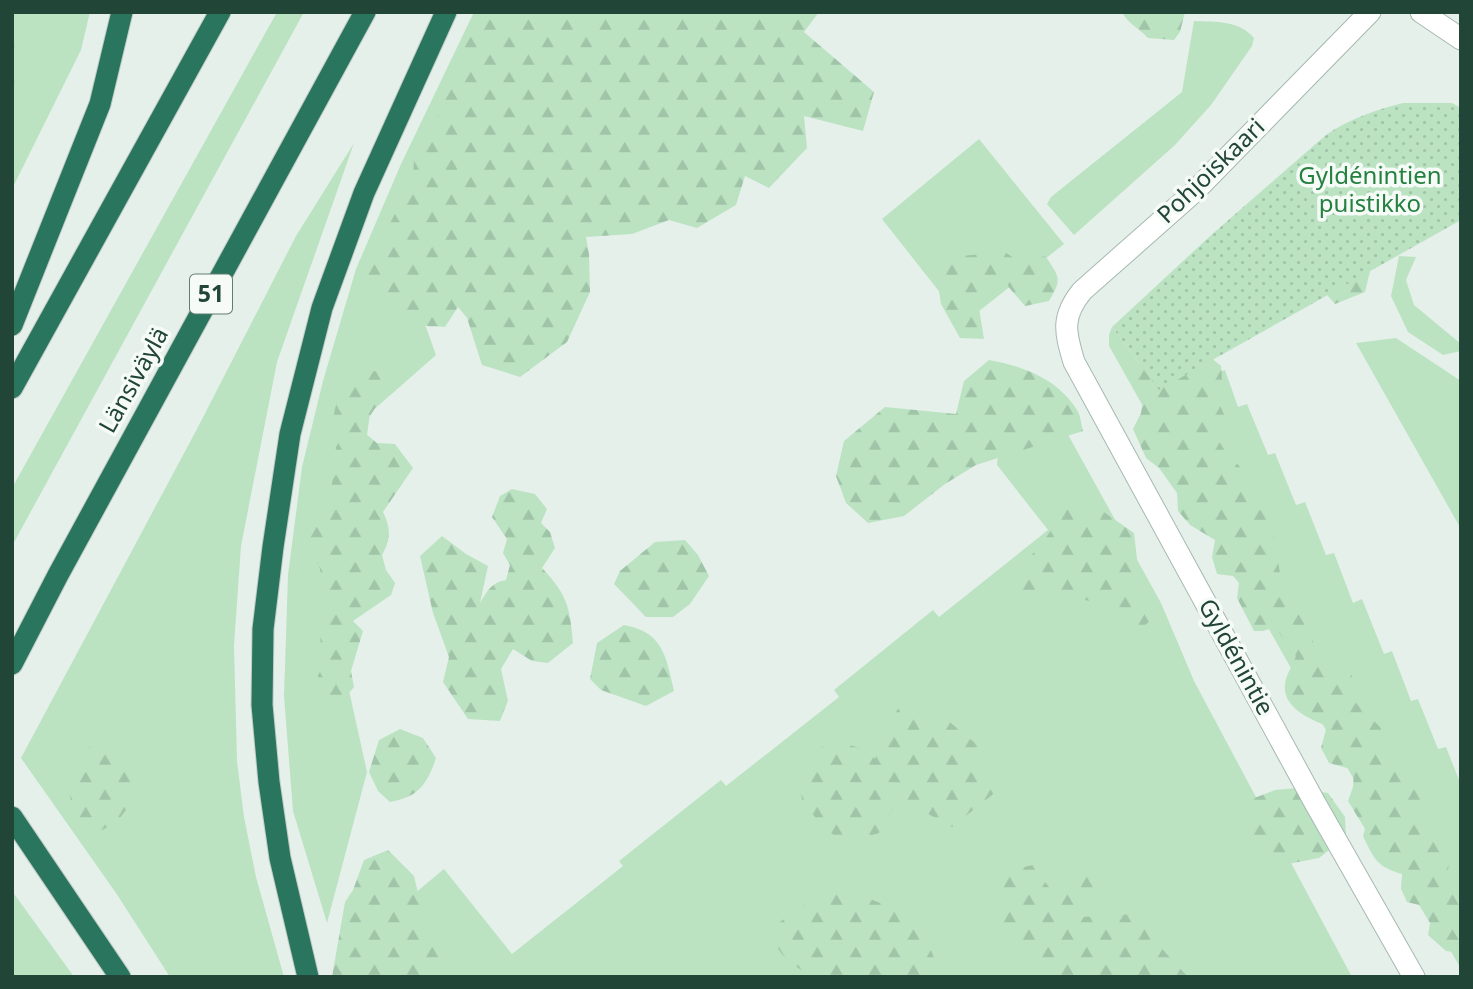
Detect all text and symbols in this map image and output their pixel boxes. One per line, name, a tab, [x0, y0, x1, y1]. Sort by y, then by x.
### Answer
street label: Pohjoiskaari	[1149, 110, 1271, 230]
park label: Gyldénintien puistikko	[1298, 158, 1442, 219]
road number: 51	[190, 274, 232, 314]
street label: Länsiväylä	[90, 320, 175, 438]
street label: Gyldénintie	[1192, 592, 1283, 720]

